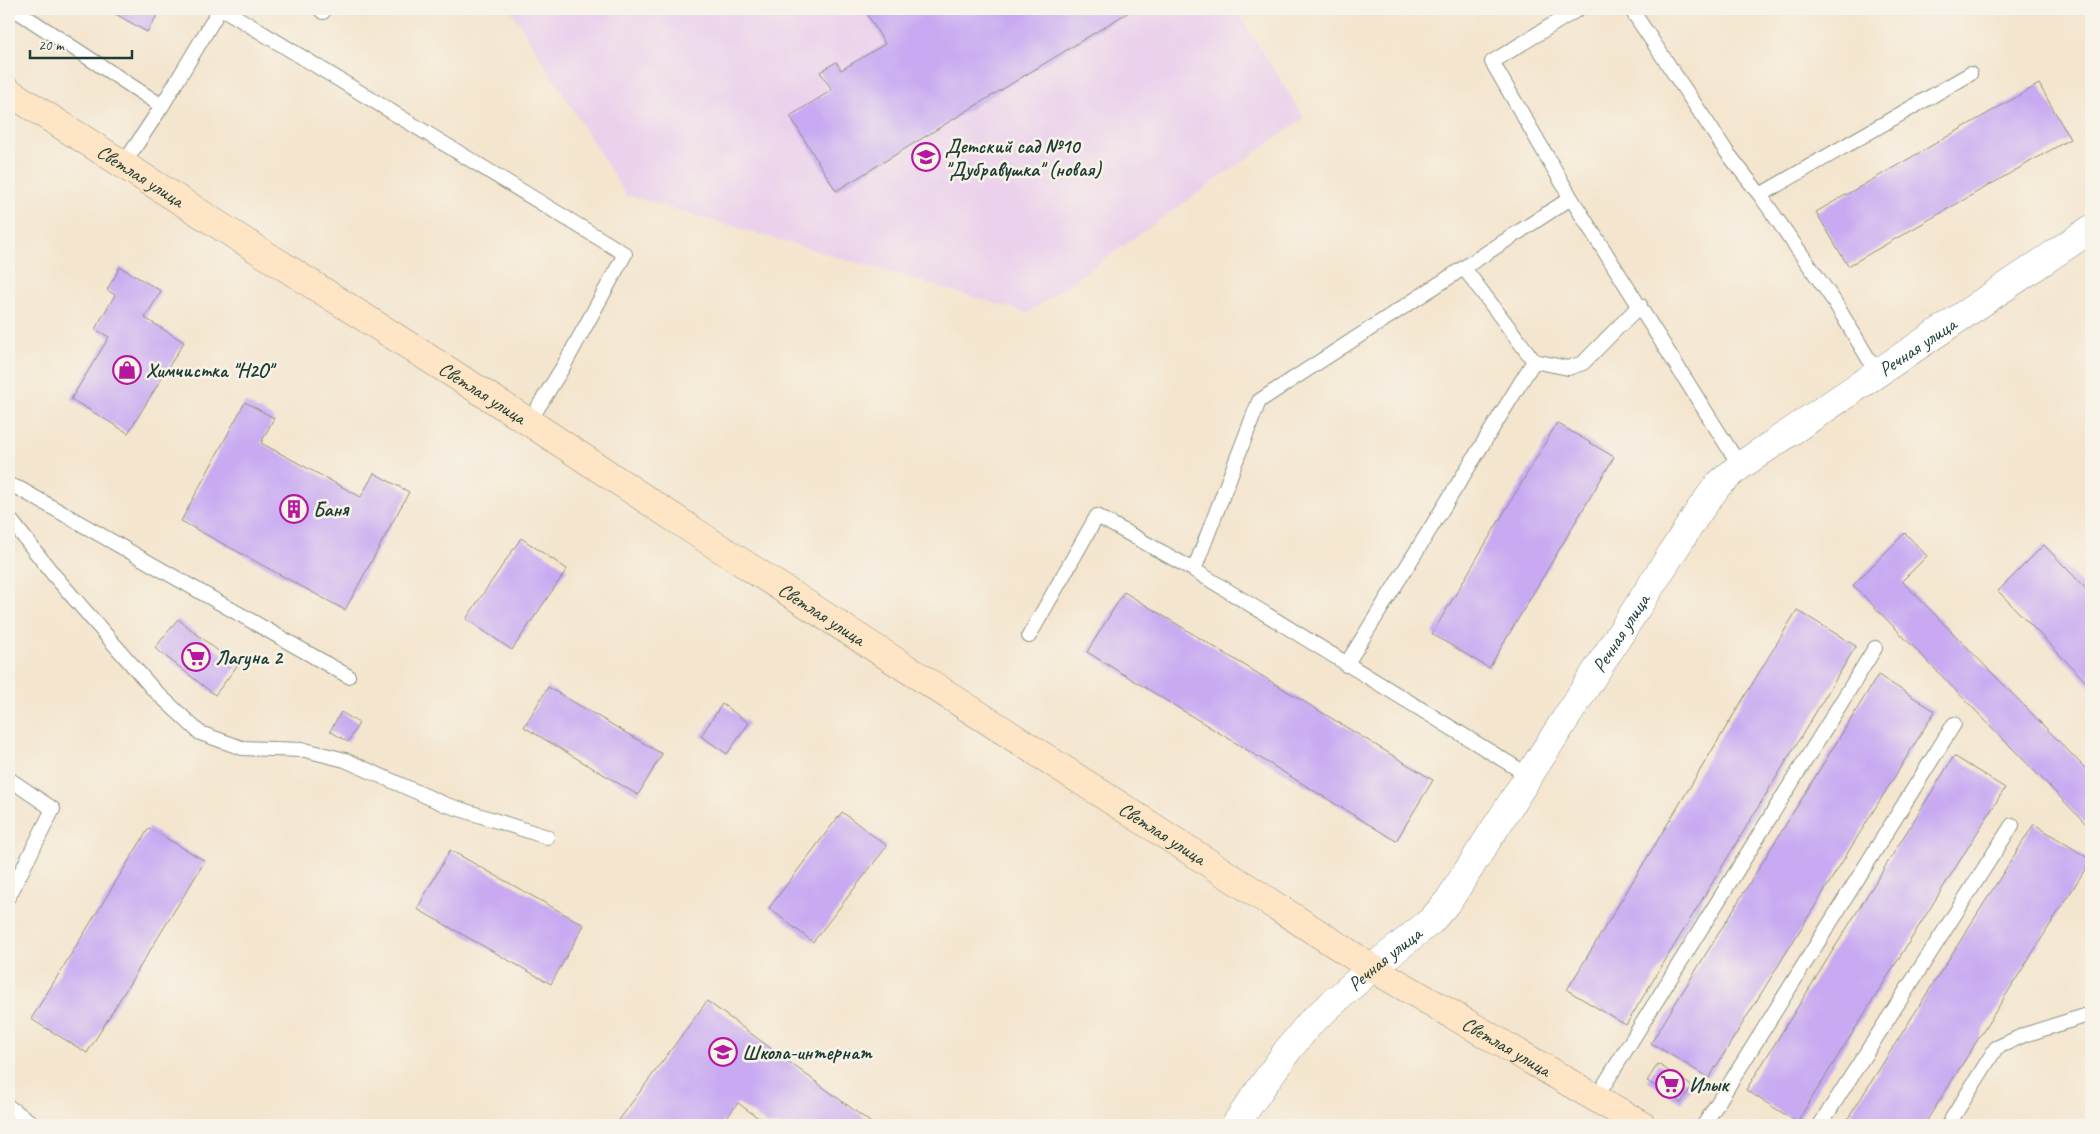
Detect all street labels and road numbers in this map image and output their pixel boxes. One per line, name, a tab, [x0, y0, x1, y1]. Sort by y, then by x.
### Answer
street label: Светлая улица	[92, 139, 190, 214]
street label: Речная улица	[1874, 311, 1962, 382]
street label: Светлая улица	[434, 356, 532, 431]
street label: Светлая улица	[773, 577, 871, 652]
street label: Речная улица	[1587, 588, 1656, 677]
street label: Светлая улица	[1114, 796, 1212, 872]
street label: Речная улица	[1343, 920, 1428, 997]
street label: Светлая улица	[1458, 1011, 1557, 1083]

